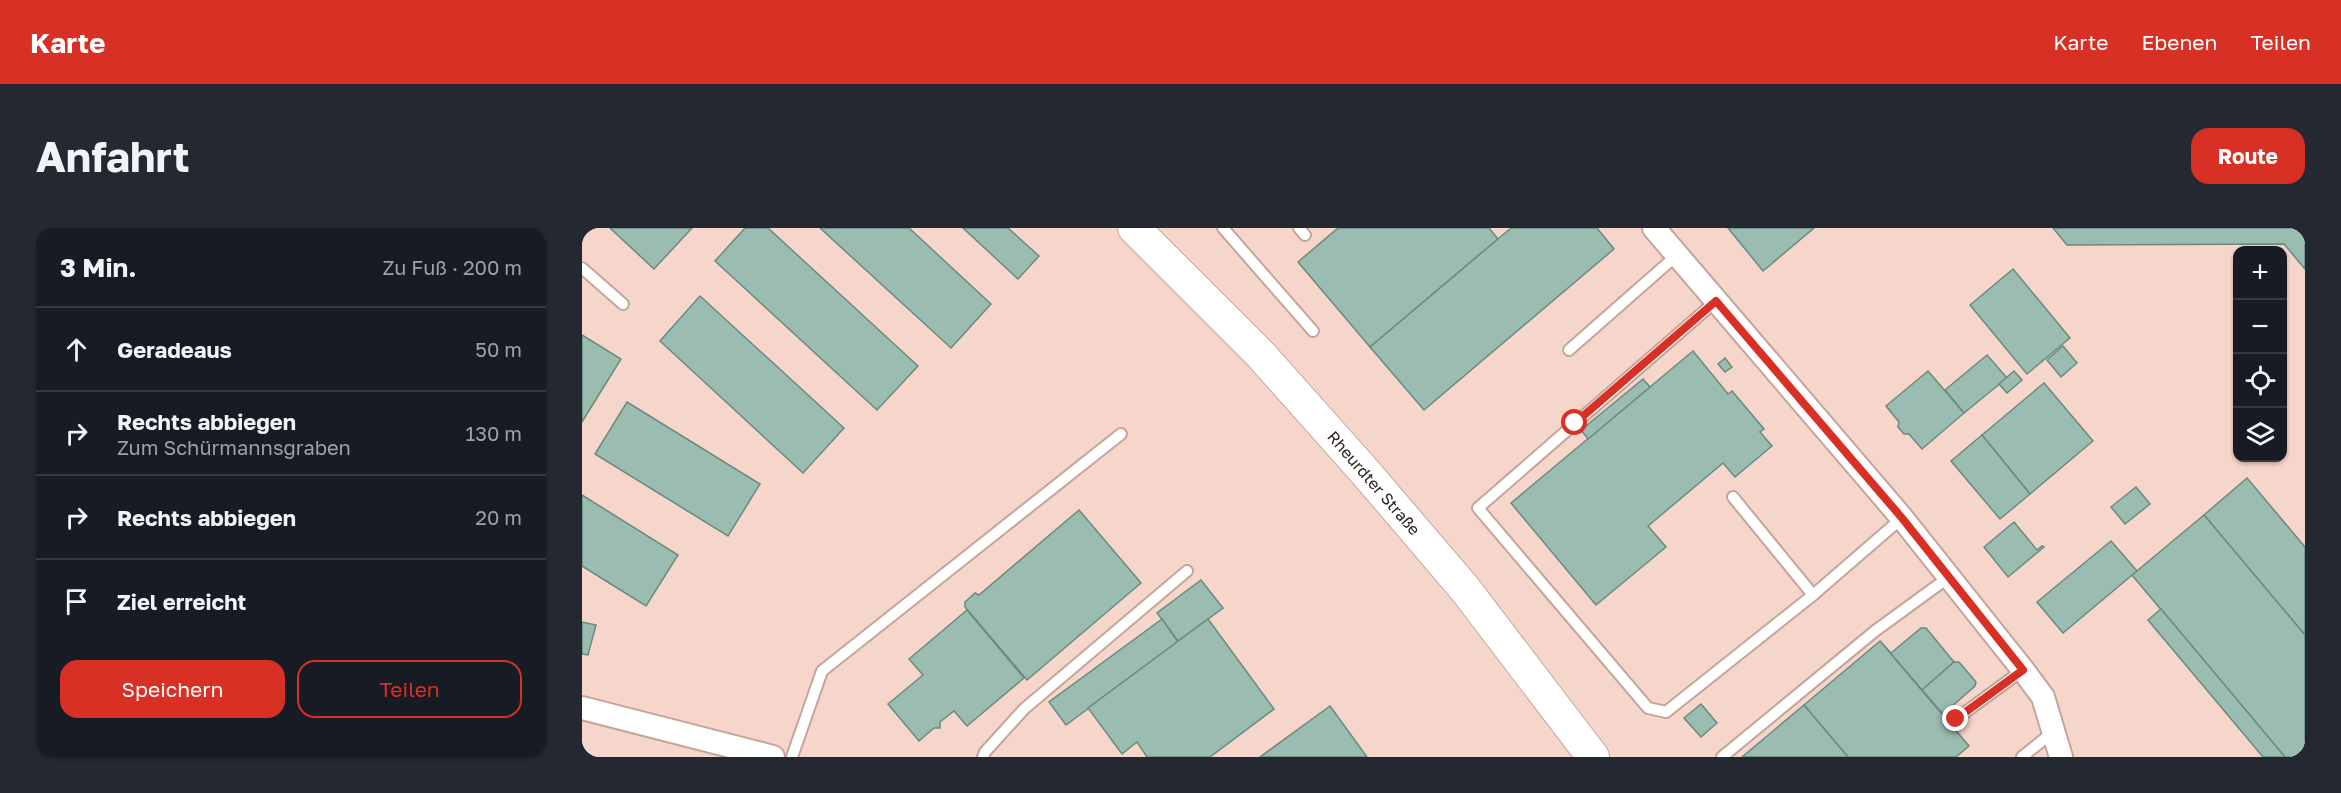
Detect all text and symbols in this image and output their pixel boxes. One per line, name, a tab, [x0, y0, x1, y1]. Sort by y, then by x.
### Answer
text: Karte	[30, 26, 105, 59]
text: Karte	[2053, 29, 2109, 55]
text: Ebenen	[2142, 29, 2217, 55]
text: Teilen	[2250, 29, 2311, 55]
button: Route	[2191, 128, 2305, 184]
text: Anfahrt	[36, 131, 190, 181]
map controls	[2233, 246, 2287, 462]
button: +	[2233, 246, 2287, 300]
text: 3 Min.	[60, 252, 137, 283]
text: Zu Fuß · 200 m	[383, 255, 522, 279]
button: −	[2233, 300, 2287, 354]
icon: ahead	[60, 333, 93, 366]
text: Geradeaus	[117, 336, 232, 363]
text: 50 m	[475, 337, 522, 361]
button: locate	[2233, 354, 2287, 408]
text: Rechts abbiegen	[117, 408, 296, 435]
button: layers	[2233, 408, 2287, 462]
route start	[1561, 409, 1587, 435]
icon: right	[60, 417, 93, 450]
text: 130 m	[466, 421, 522, 445]
street label: Rheurdter Straße	[1323, 427, 1425, 539]
text: Zum Schürmannsgraben	[117, 435, 351, 459]
icon: right	[60, 501, 93, 534]
text: Rechts abbiegen	[117, 504, 296, 531]
text: 20 m	[475, 505, 522, 529]
icon: arrive	[60, 585, 93, 618]
text: Ziel erreicht	[117, 588, 246, 615]
button: Speichern	[60, 660, 285, 718]
button: Teilen	[297, 660, 522, 718]
route end	[1942, 705, 1968, 731]

